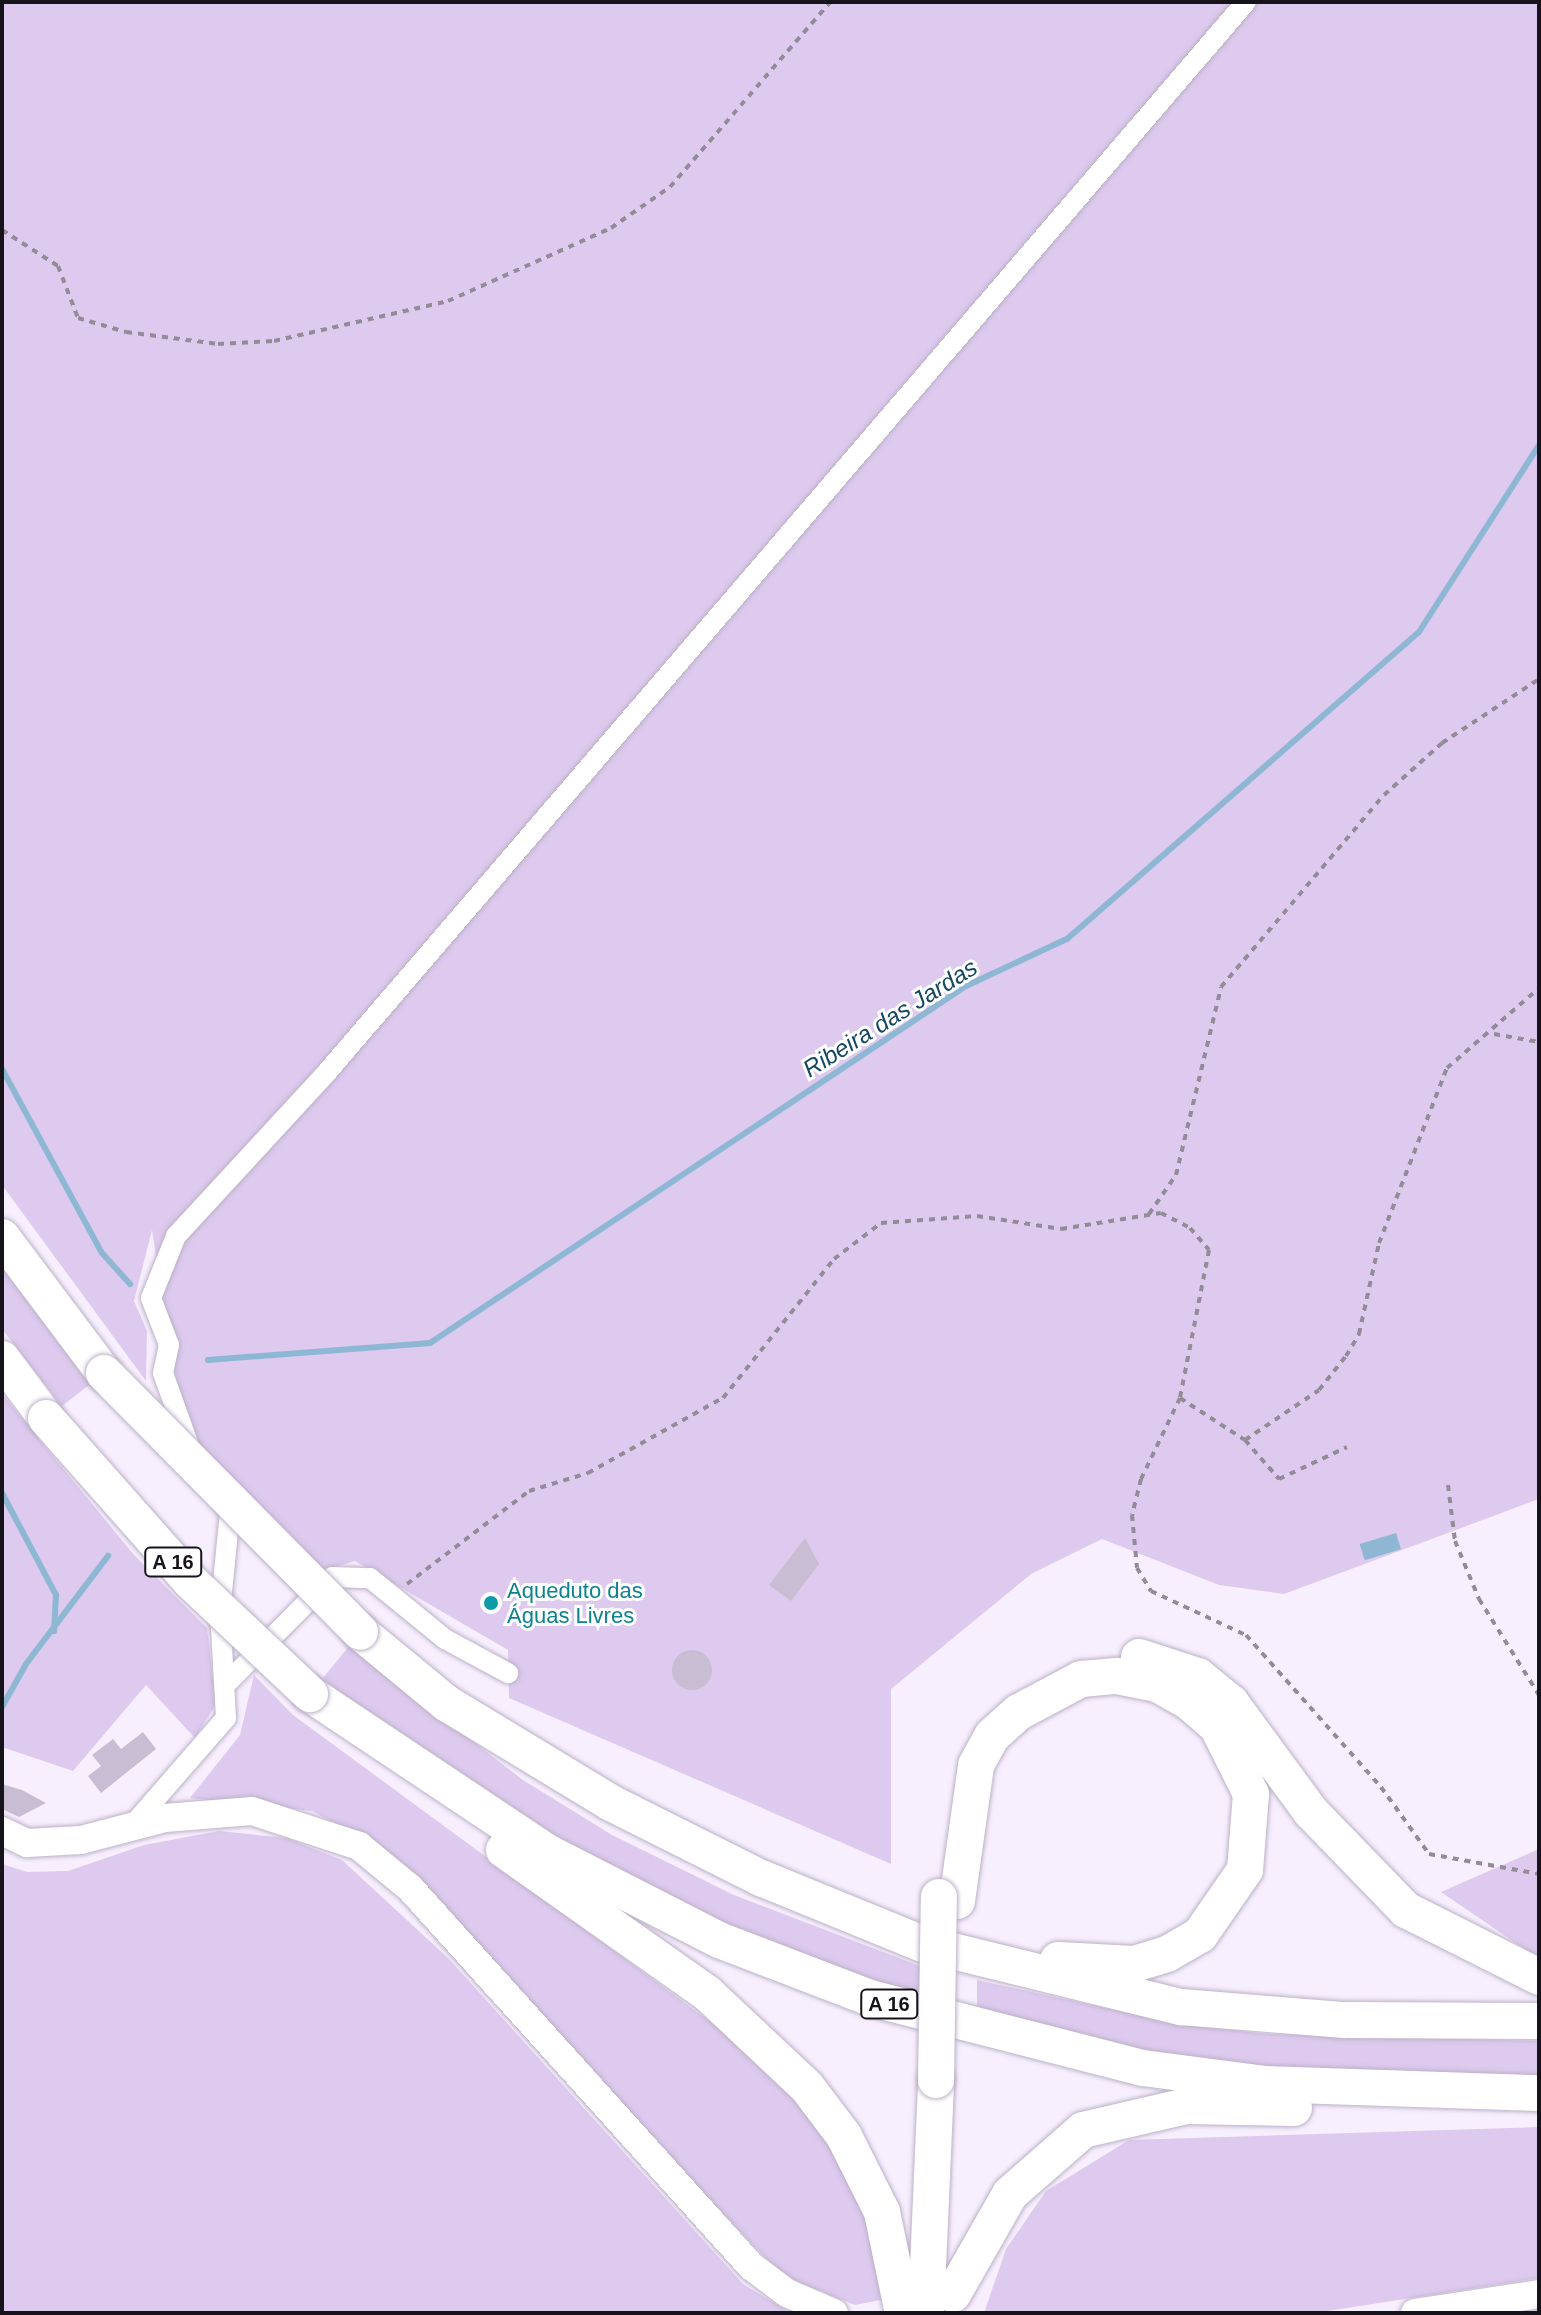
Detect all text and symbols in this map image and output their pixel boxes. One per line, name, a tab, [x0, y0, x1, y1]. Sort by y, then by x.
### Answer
water label: Ribeira das Jardas	[798, 953, 982, 1083]
road number: A 16	[143, 1546, 203, 1578]
place label: Aqueduto das Águas Livres	[507, 1577, 643, 1628]
marker: Aqueduto das Águas Livres	[482, 1594, 500, 1612]
road number: A 16	[859, 1988, 919, 2020]

